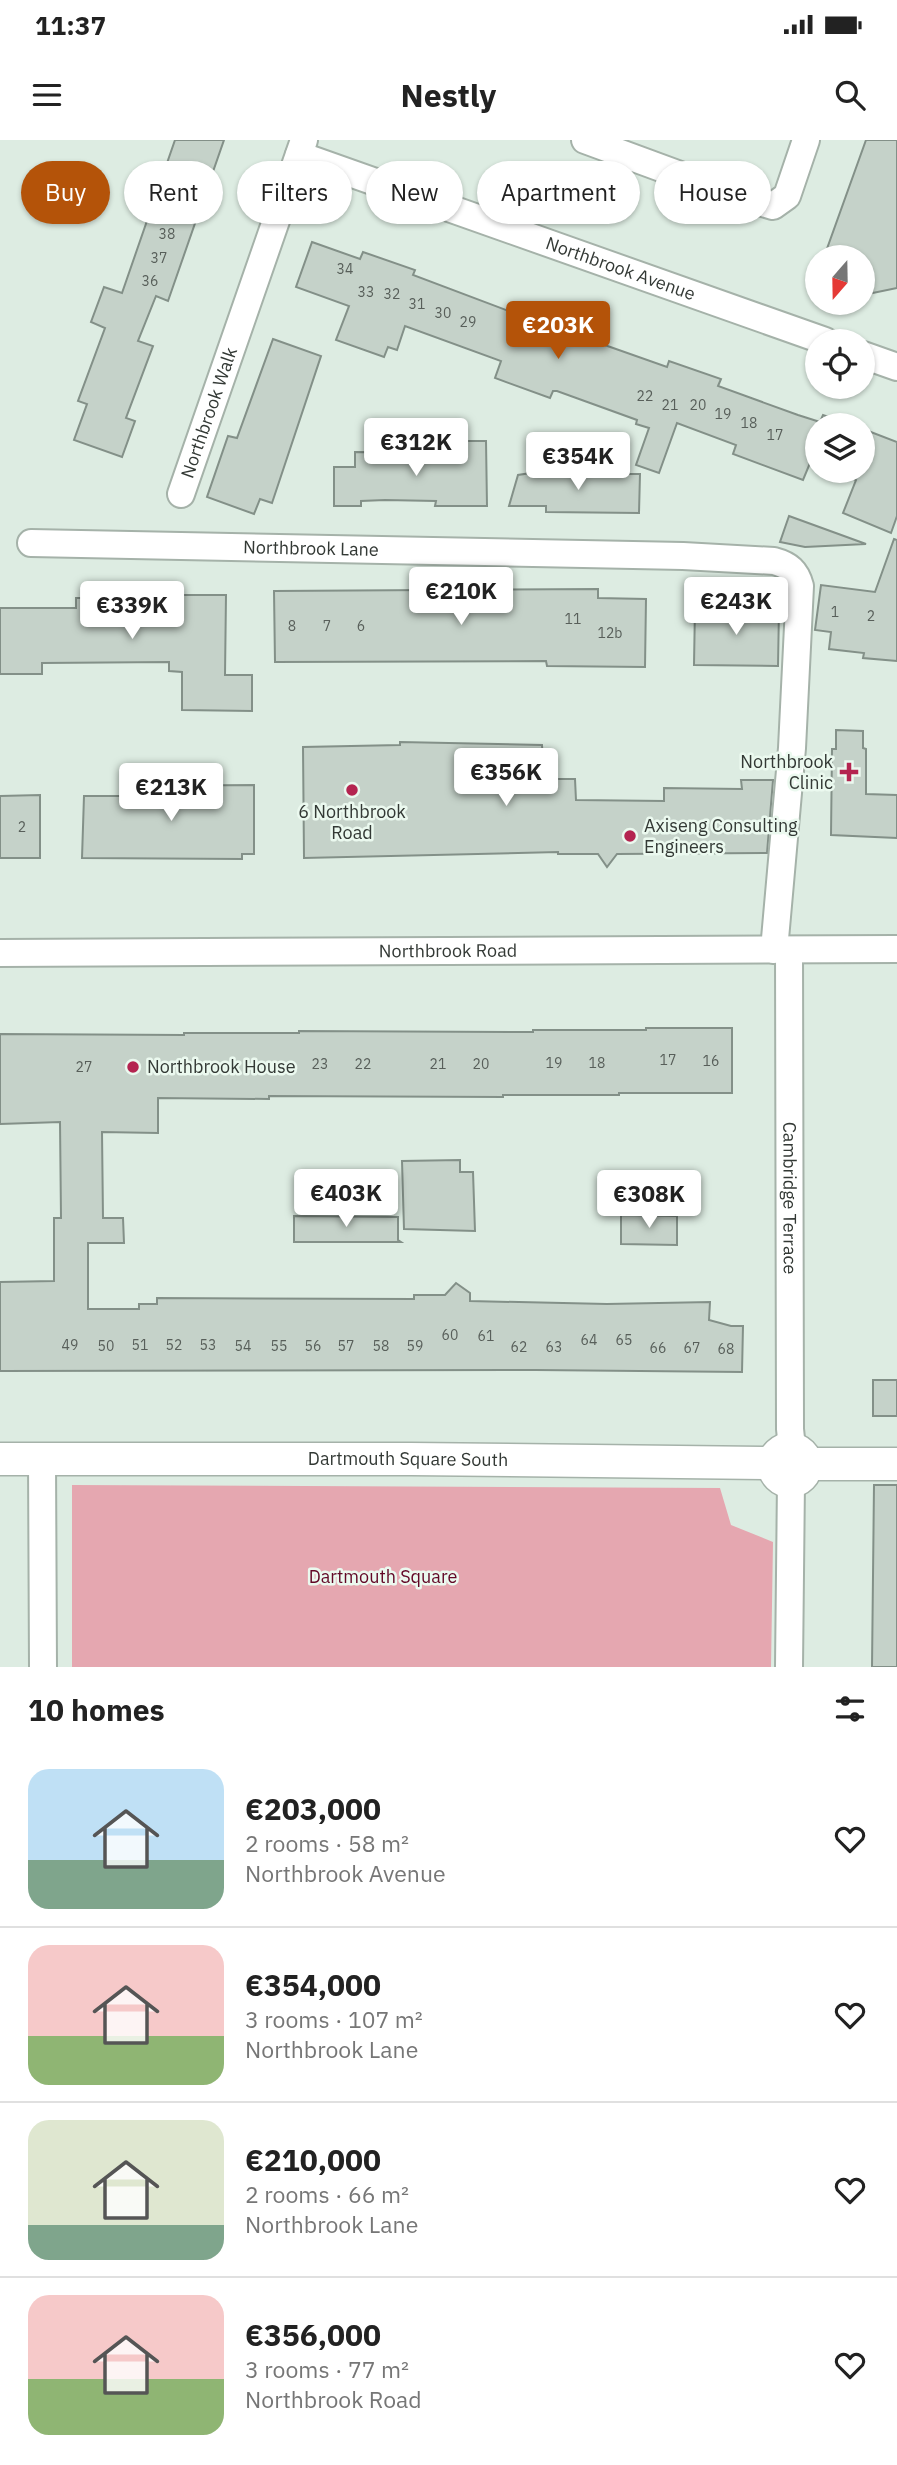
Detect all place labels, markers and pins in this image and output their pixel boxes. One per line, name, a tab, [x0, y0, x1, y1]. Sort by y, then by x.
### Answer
pin: €203K	[509, 302, 607, 361]
pin: €312K	[367, 418, 465, 478]
pin: €354K	[529, 432, 627, 492]
pin: €210K	[412, 568, 510, 627]
pin: €243K	[687, 578, 785, 637]
pin: €339K	[83, 582, 181, 641]
pin: €356K	[457, 748, 555, 808]
place label: Northbrook Clinic	[740, 750, 834, 794]
marker: Northbrook Clinic	[839, 762, 859, 782]
pin: €213K	[122, 764, 220, 823]
marker: 6 Northbrook Road	[344, 782, 360, 798]
place label: 6 Northbrook Road	[298, 800, 406, 844]
place label: Axiseng Consulting Engineers	[644, 814, 798, 858]
marker: Axiseng Consulting Engineers	[622, 828, 638, 844]
place label: Northbrook House	[147, 1055, 296, 1078]
marker: Northbrook House	[125, 1059, 141, 1075]
pin: €403K	[297, 1170, 395, 1229]
pin: €308K	[600, 1170, 698, 1230]

